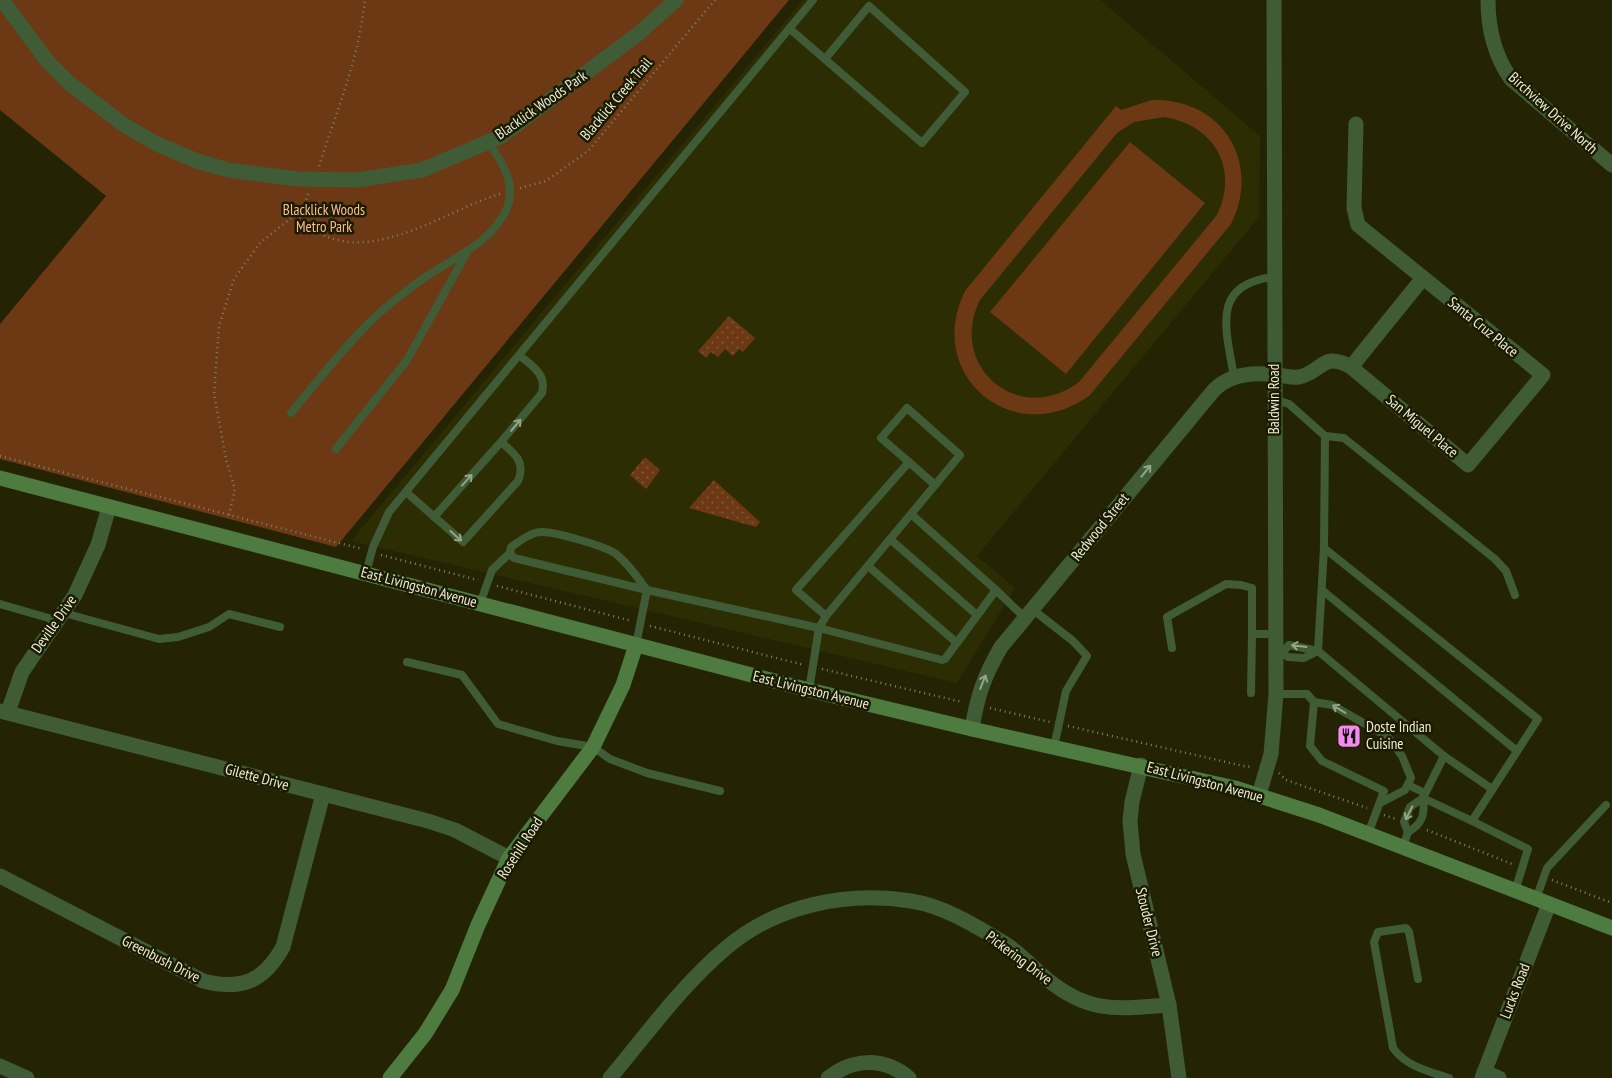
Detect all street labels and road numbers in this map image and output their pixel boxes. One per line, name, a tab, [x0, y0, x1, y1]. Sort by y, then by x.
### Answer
street label: Blacklick Creek Trail	[576, 53, 656, 144]
street label: Blacklick Woods Park	[491, 66, 590, 143]
street label: Birchview Drive North	[1505, 68, 1602, 158]
street label: Santa Cruz Place	[1444, 292, 1522, 361]
street label: Baldwin Road	[1264, 364, 1283, 434]
street label: San Miguel Place	[1382, 390, 1462, 461]
street label: Redwood Street	[1067, 489, 1133, 564]
street label: East Livingston Avenue	[359, 562, 479, 611]
street label: Deville Drive	[27, 591, 80, 656]
street label: East Livingston Avenue	[751, 666, 871, 713]
street label: East Livingston Avenue	[1145, 757, 1265, 806]
street label: Gilette Drive	[223, 759, 291, 794]
street label: Rosehill Road	[493, 813, 547, 882]
street label: Stouder Drive	[1132, 885, 1167, 958]
street label: Pickering Drive	[982, 927, 1056, 989]
street label: Greenbush Drive	[119, 931, 204, 986]
street label: Lucks Road	[1495, 961, 1534, 1021]

